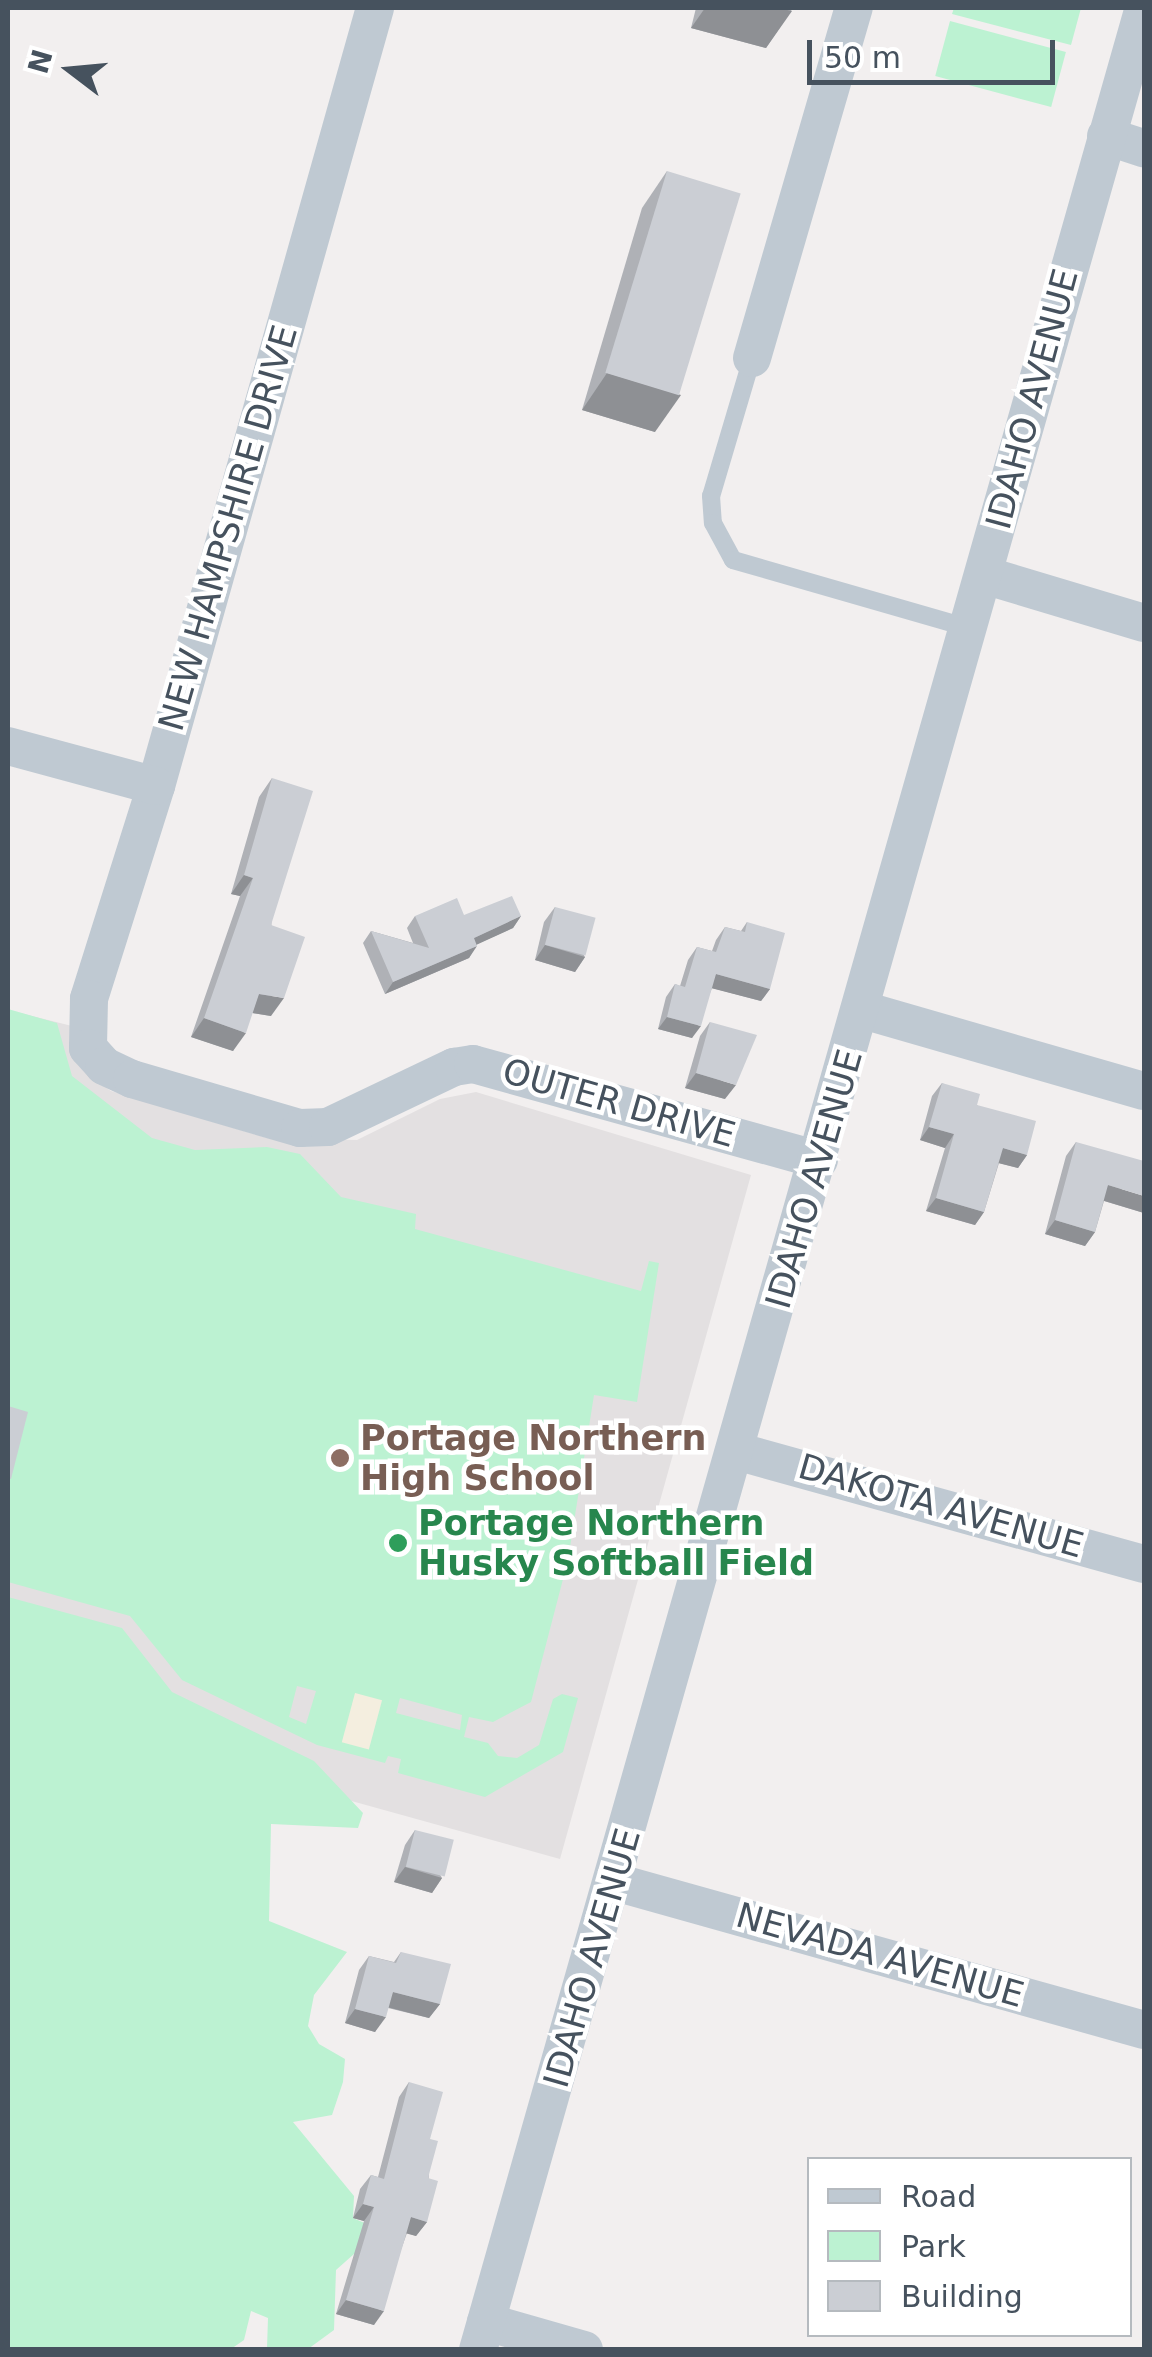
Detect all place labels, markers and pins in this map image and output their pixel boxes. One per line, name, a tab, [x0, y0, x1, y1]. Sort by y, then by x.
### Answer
place label: Portage Northern High School	[360, 1417, 706, 1499]
marker: Portage Northern High School	[329, 1447, 351, 1469]
place label: Portage Northern Husky Softball Field	[418, 1502, 814, 1584]
marker: Portage Northern Husky Softball Field	[387, 1532, 409, 1554]

